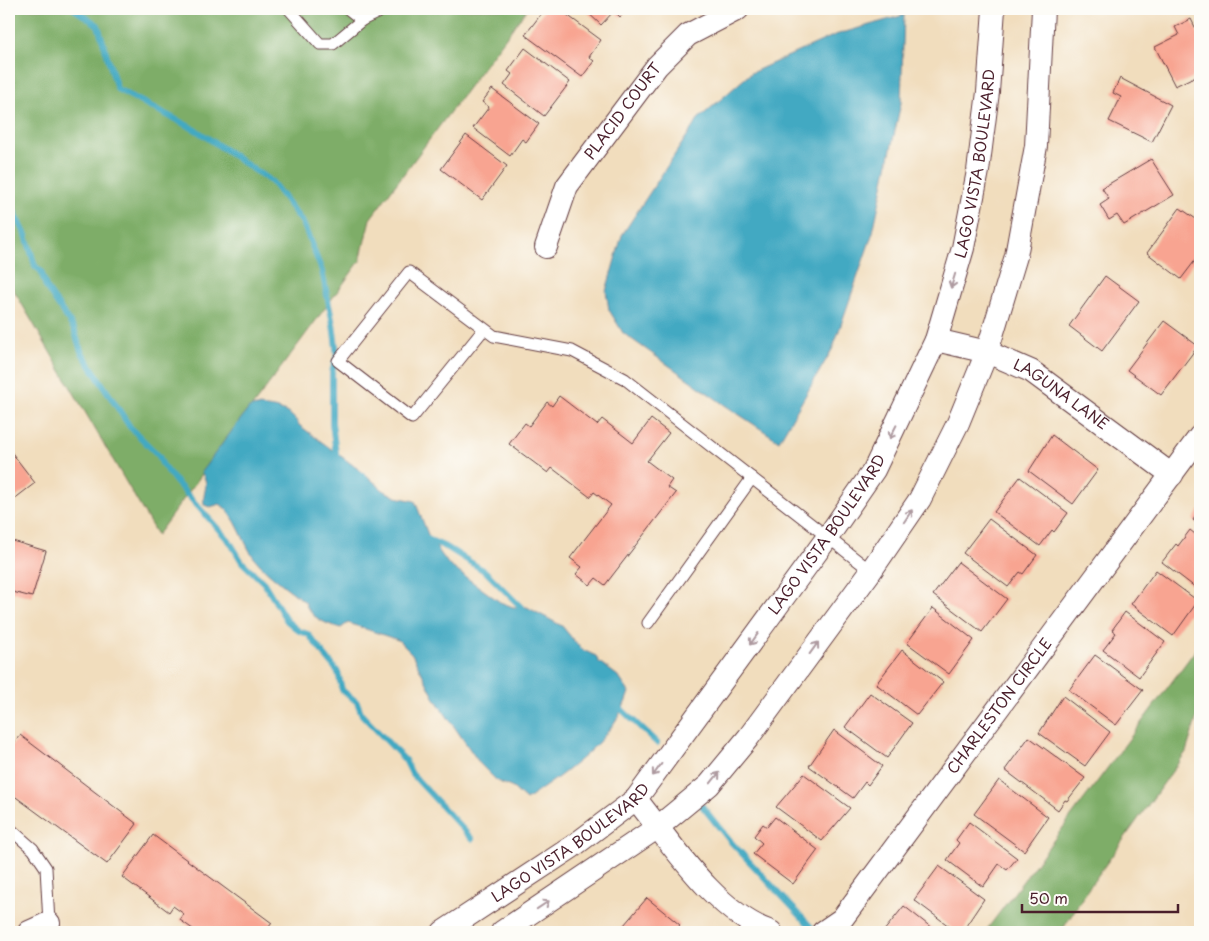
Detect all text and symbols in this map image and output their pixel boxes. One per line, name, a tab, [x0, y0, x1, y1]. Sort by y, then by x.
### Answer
street label: PLACID COURT	[578, 56, 666, 164]
street label: LAGO VISTA BOULEVARD	[948, 68, 1000, 261]
one-way arrow	[948, 273, 958, 289]
street label: LAGUNA LANE	[1010, 352, 1114, 435]
one-way arrow	[888, 424, 897, 439]
street label: LAGO VISTA BOULEVARD	[762, 450, 890, 619]
one-way arrow	[903, 510, 913, 524]
one-way arrow	[748, 632, 759, 645]
street label: CHARLESTON CIRCLE	[940, 632, 1057, 778]
one-way arrow	[808, 642, 819, 656]
one-way arrow	[652, 763, 663, 776]
one-way arrow	[710, 771, 721, 784]
street label: LAGO VISTA BOULEVARD	[486, 777, 654, 907]
scale bar	[1022, 881, 1178, 913]
text: 50 m	[1029, 886, 1068, 909]
one-way arrow	[535, 900, 549, 910]

